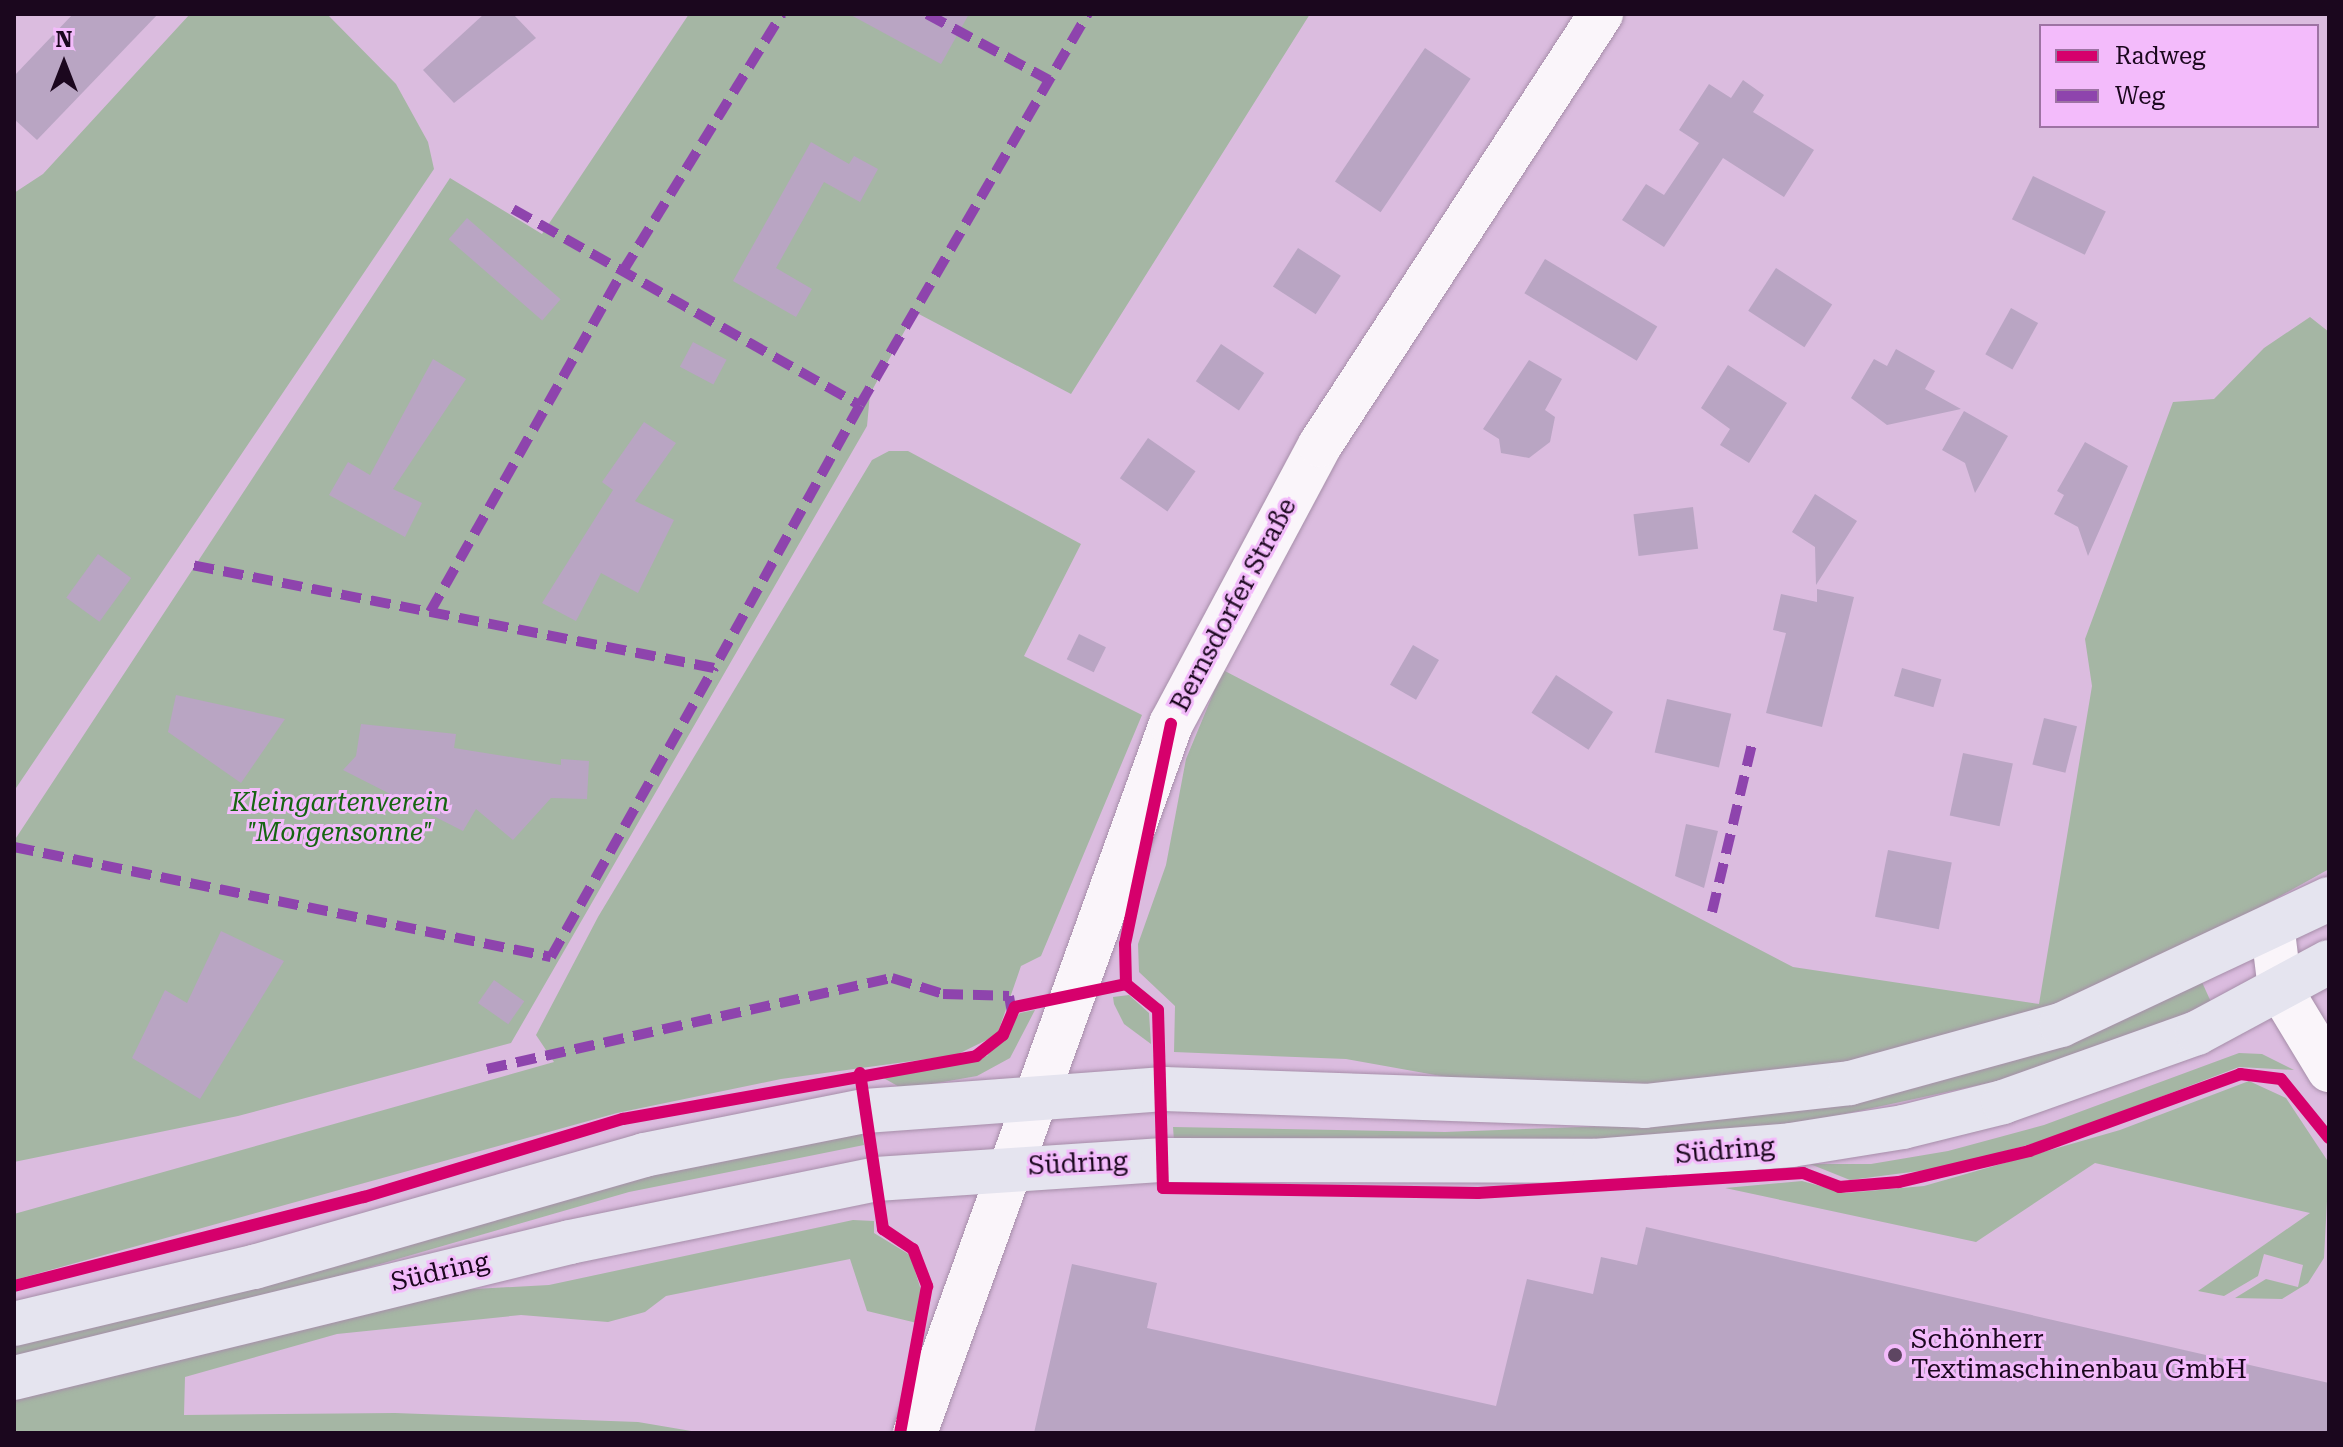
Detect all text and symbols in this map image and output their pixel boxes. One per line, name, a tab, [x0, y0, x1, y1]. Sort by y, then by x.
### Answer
north arrow	[24, 24, 104, 104]
legend	[2039, 24, 2319, 128]
text: N	[56, 27, 72, 52]
text: Radweg	[2115, 42, 2206, 70]
text: Weg	[2115, 82, 2165, 110]
street label: Bernsdorfer Straße	[1165, 493, 1303, 717]
park label: Kleingartenverein "Morgensonne"	[231, 787, 449, 848]
street label: Südring	[1674, 1131, 1776, 1171]
street label: Südring	[1027, 1146, 1129, 1182]
street label: Südring	[388, 1246, 492, 1298]
place label: Schönherr Textimaschinenbau GmbH	[1911, 1324, 2247, 1386]
marker: Schönherr Textimaschinenbau GmbH	[1886, 1346, 1904, 1364]

